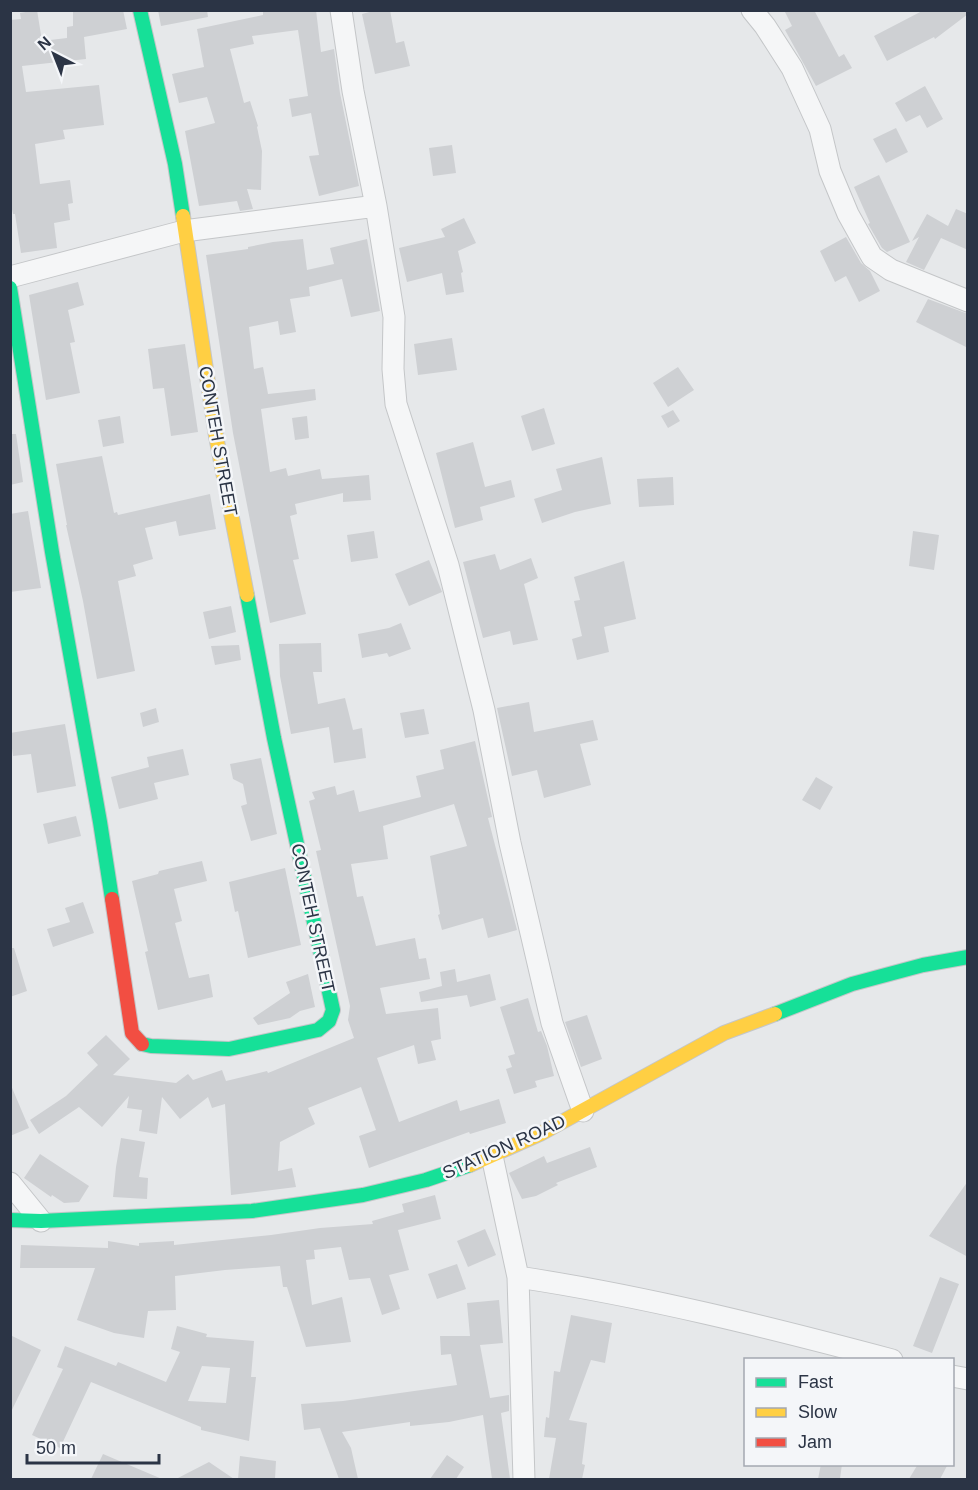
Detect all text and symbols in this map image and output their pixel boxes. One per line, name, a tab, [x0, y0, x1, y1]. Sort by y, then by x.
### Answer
north arrow	[24, 24, 84, 84]
text: N	[34, 33, 54, 53]
street label: CONTEH STREET	[195, 364, 241, 518]
street label: CONTEH STREET	[287, 842, 339, 994]
street label: STATION ROAD	[439, 1111, 569, 1183]
legend	[744, 1358, 954, 1466]
text: Fast	[798, 1372, 833, 1392]
text: Slow	[798, 1402, 838, 1422]
scale bar	[27, 1427, 159, 1465]
text: Jam	[798, 1432, 832, 1452]
text: 50 m	[36, 1438, 76, 1458]

